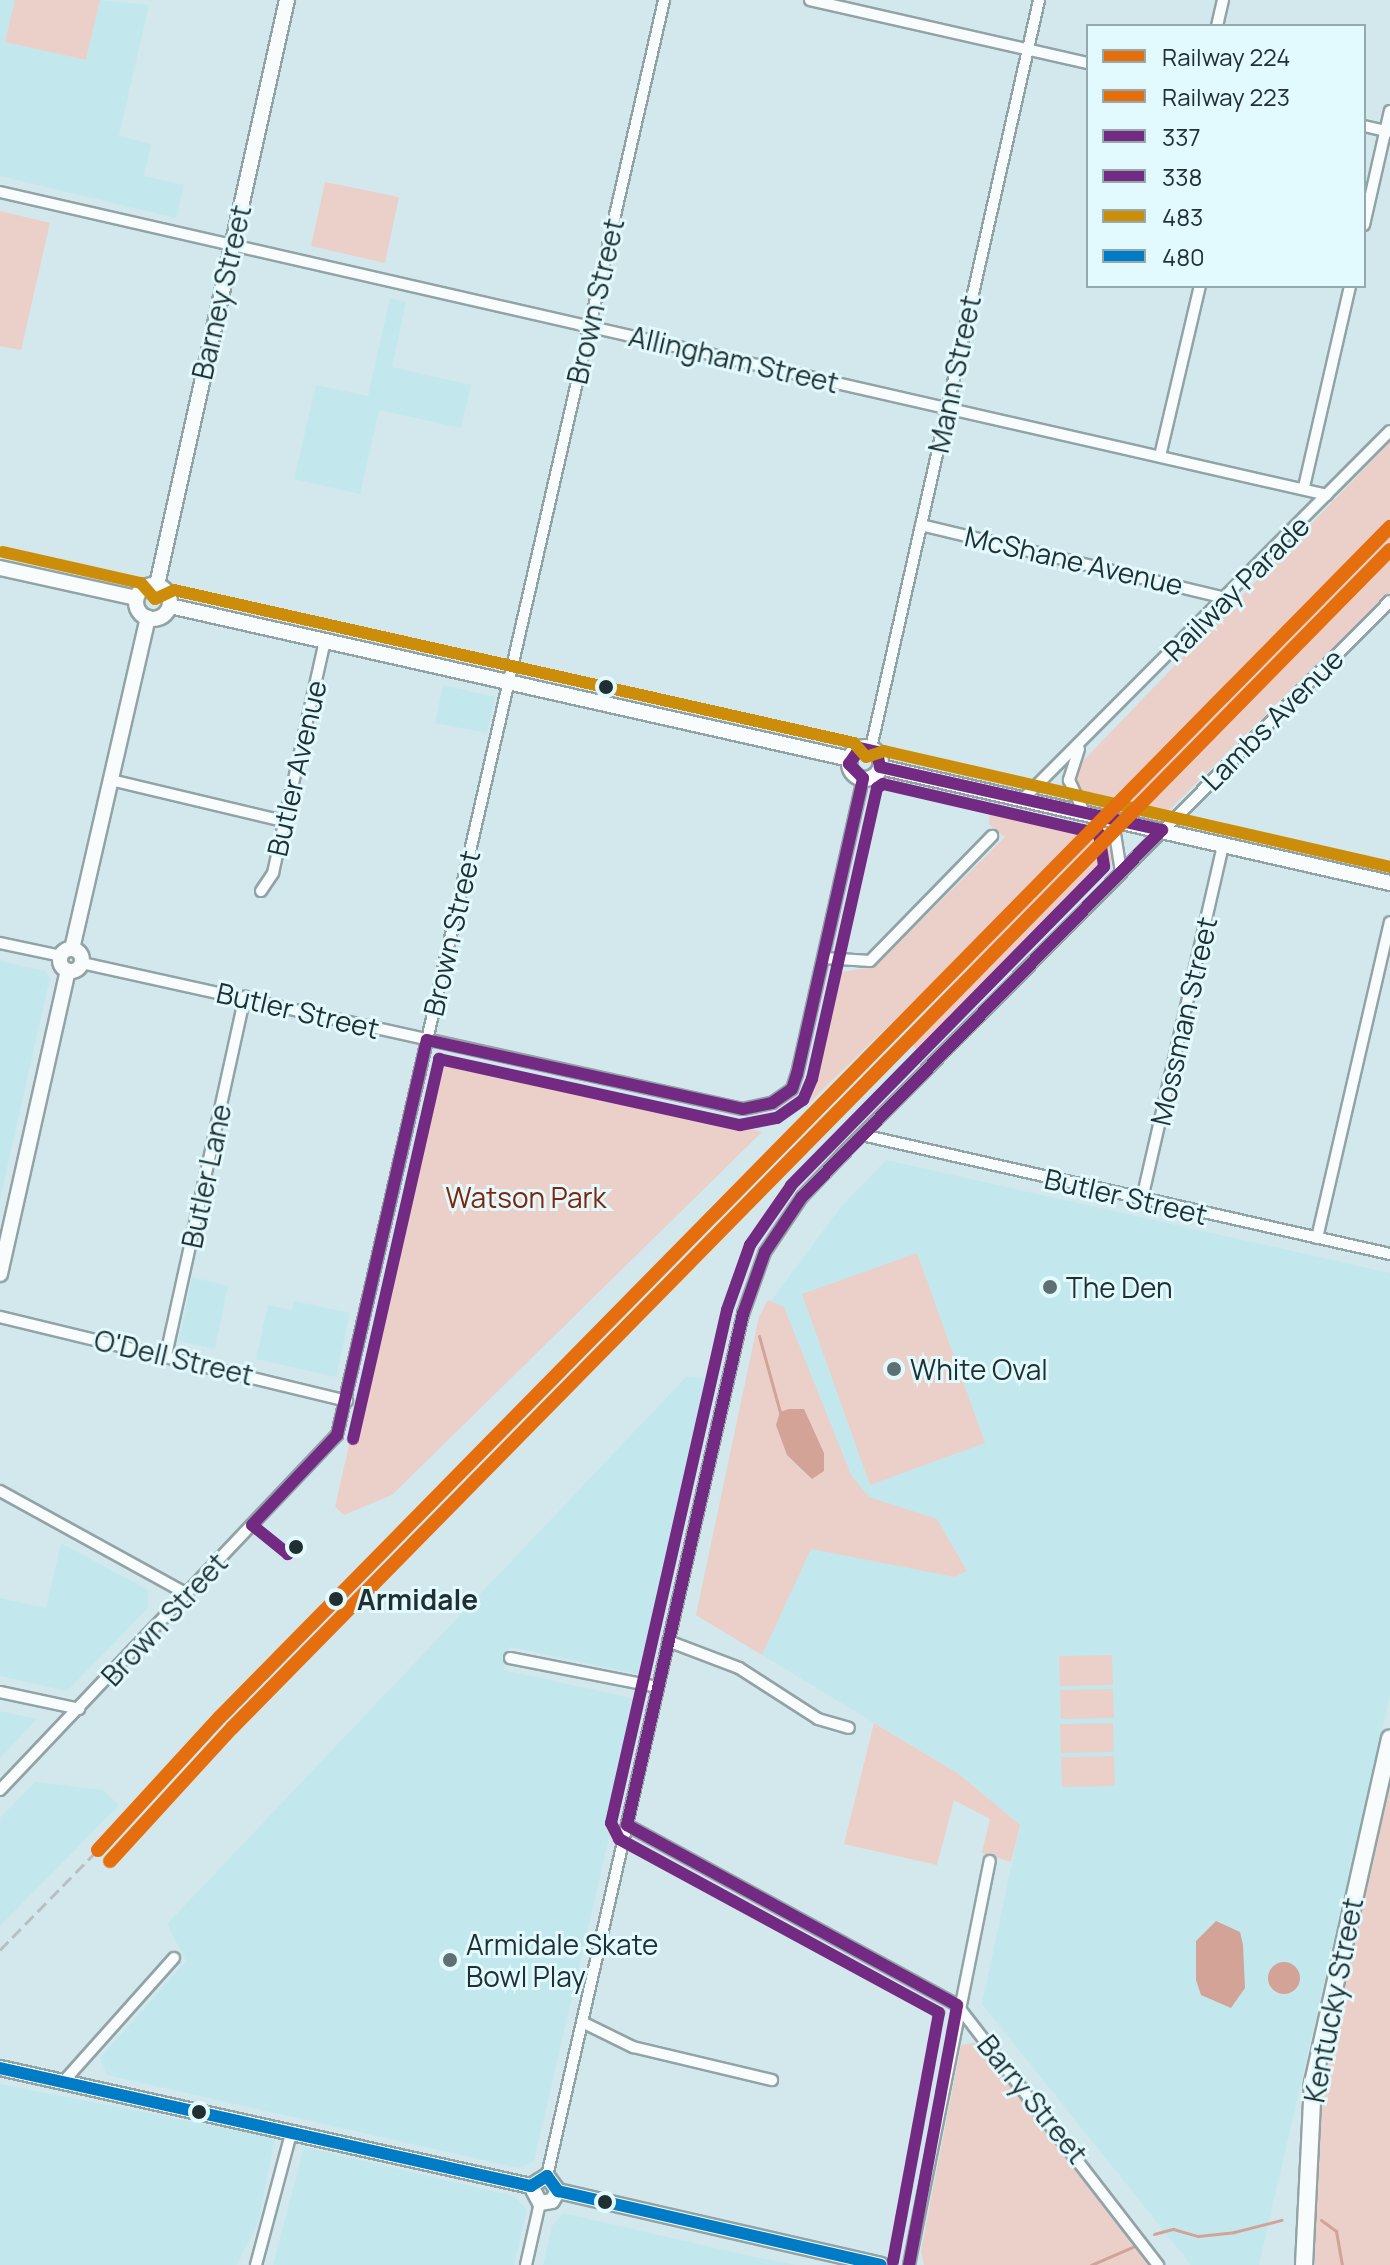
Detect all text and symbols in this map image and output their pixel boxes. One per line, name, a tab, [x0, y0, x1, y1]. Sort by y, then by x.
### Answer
legend	[1086, 24, 1366, 288]
text: Railway 224	[1162, 40, 1290, 73]
text: Railway 223	[1162, 80, 1290, 113]
text: 337	[1162, 120, 1201, 153]
text: 338	[1162, 160, 1202, 193]
text: 483	[1162, 200, 1203, 233]
street label: Barney Street	[185, 201, 257, 383]
street label: Brown Street	[560, 215, 630, 387]
text: 480	[1162, 240, 1205, 273]
street label: Mann Street	[921, 292, 987, 456]
street label: Allingham Street	[626, 319, 842, 399]
street label: Railway Parade	[1156, 508, 1316, 668]
street label: McShane Avenue	[962, 519, 1186, 601]
street label: Lambs Avenue	[1194, 641, 1350, 797]
street label: Butler Avenue	[259, 677, 333, 859]
unlabelled marker	[598, 679, 614, 695]
street label: Brown Street	[416, 847, 486, 1019]
street label: Mossman Street	[1143, 913, 1223, 1129]
street label: Butler Street	[213, 975, 383, 1045]
street label: Butler Lane	[174, 1101, 238, 1251]
street label: Butler Street	[1041, 1161, 1211, 1231]
park label: Watson Park	[446, 1180, 606, 1214]
place label: The Den	[1066, 1270, 1173, 1304]
marker: The Den	[1041, 1278, 1059, 1296]
street label: O'Dell Street	[91, 1322, 257, 1392]
place label: White Oval	[910, 1352, 1048, 1386]
marker: White Oval	[885, 1360, 903, 1378]
unlabelled marker	[288, 1539, 304, 1555]
street label: Brown Street	[94, 1546, 234, 1692]
place label: Armidale	[357, 1582, 478, 1616]
marker: Armidale	[322, 1585, 350, 1613]
street label: Kentucky Street	[1297, 1895, 1369, 2105]
place label: Armidale Skate Bowl Play	[466, 1927, 658, 1993]
marker: Armidale Skate Bowl Play	[441, 1951, 459, 1969]
street label: Barry Street	[971, 2028, 1095, 2170]
unlabelled marker	[191, 2104, 207, 2120]
unlabelled marker	[597, 2194, 613, 2210]

